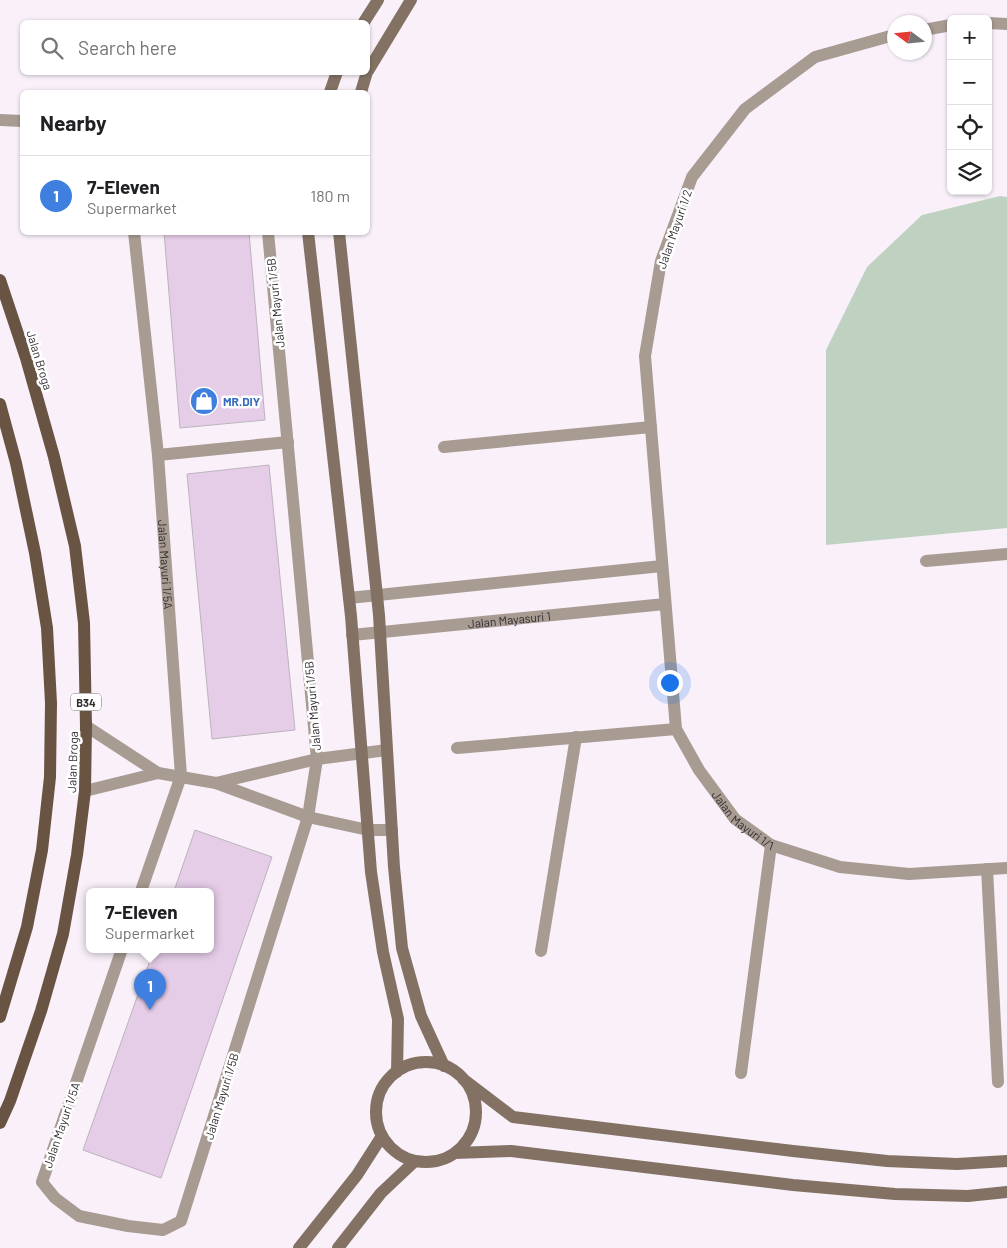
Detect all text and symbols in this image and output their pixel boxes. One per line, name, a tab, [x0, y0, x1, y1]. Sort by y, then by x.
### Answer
north arrow	[887, 15, 932, 60]
map controls	[947, 15, 992, 195]
button: +	[947, 15, 992, 60]
search box	[20, 20, 370, 75]
icon: search	[38, 34, 66, 62]
text: Search here	[78, 36, 177, 59]
button: −	[947, 60, 992, 105]
button: locate	[947, 105, 992, 150]
text: Nearby	[40, 110, 106, 135]
button: layers	[947, 150, 992, 195]
text: 7-Eleven	[87, 175, 160, 198]
text: 1	[53, 186, 59, 205]
text: 180 m	[311, 186, 350, 205]
street label: Jalan Mayuri 1/2	[654, 188, 694, 270]
text: Supermarket	[87, 198, 177, 217]
street label: Jalan Mayuri 1/5B	[263, 258, 287, 348]
street label: Jalan Broga	[24, 328, 56, 392]
shop icon: MR.DIY	[189, 386, 219, 416]
place label: MR.DIY	[223, 394, 261, 408]
street label: Jalan Mayuri 1/5A	[156, 519, 176, 610]
street label: Jalan Mayasuri 1	[467, 608, 551, 630]
street label: Jalan Mayuri 1/5B	[301, 661, 323, 751]
your location	[657, 670, 683, 696]
road number: B34	[71, 694, 101, 710]
street label: Jalan Broga	[64, 731, 80, 793]
street label: Jalan Mayuri 1/1	[709, 788, 775, 852]
popup	[86, 888, 214, 953]
text: 7-Eleven	[105, 900, 178, 923]
text: Supermarket	[105, 923, 195, 942]
pin: 1	[134, 969, 166, 1010]
street label: Jalan Mayuri 1/5B	[201, 1051, 241, 1141]
street label: Jalan Mayuri 1/5A	[40, 1080, 82, 1170]

